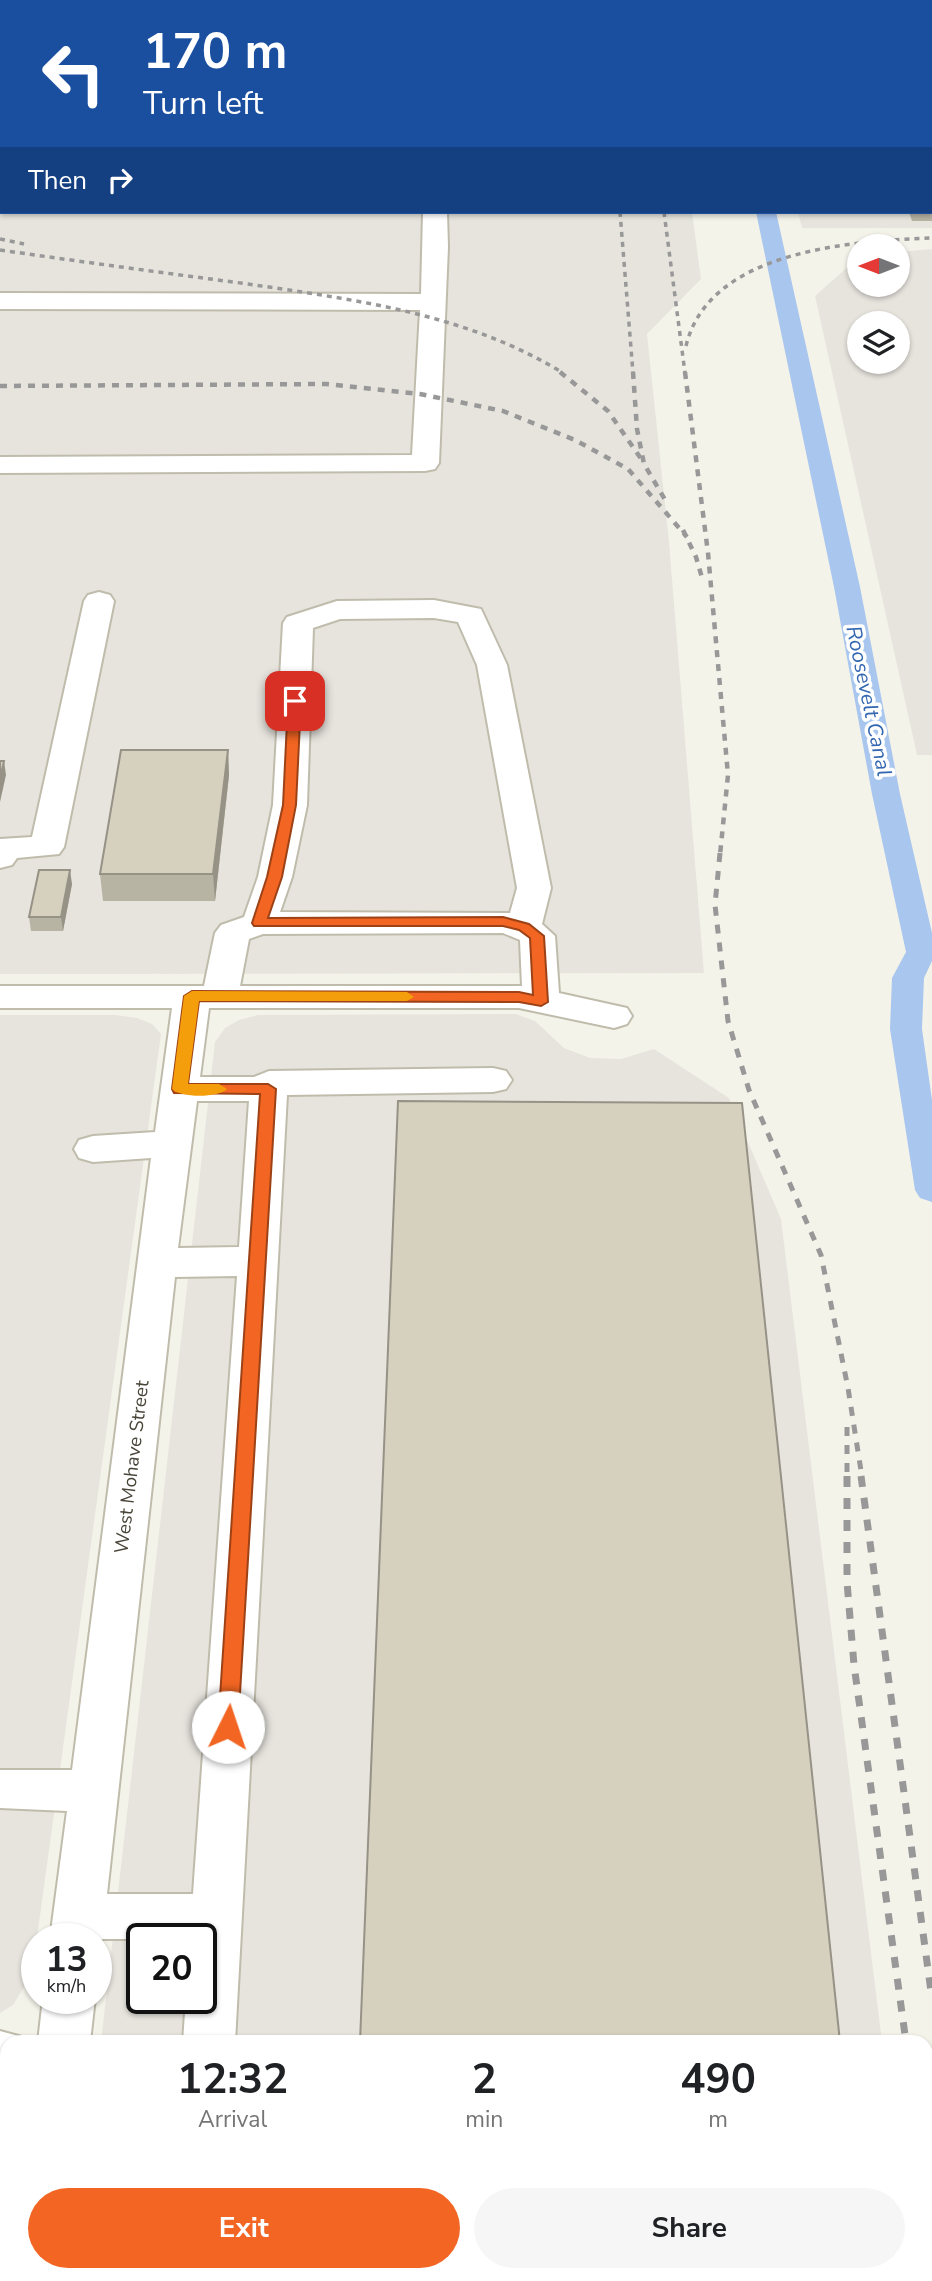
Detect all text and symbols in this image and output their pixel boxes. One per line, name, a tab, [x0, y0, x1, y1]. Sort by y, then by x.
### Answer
text: 170 m	[143, 18, 287, 85]
icon: left	[28, 28, 119, 119]
text: Turn left	[143, 82, 263, 125]
icon: right	[101, 161, 139, 199]
text: Then	[28, 163, 87, 198]
north arrow	[847, 234, 910, 298]
map controls	[847, 234, 910, 374]
button: layers	[847, 311, 910, 374]
water label: Roosevelt Canal	[839, 623, 899, 779]
pin	[265, 671, 325, 731]
icon: arrive	[276, 682, 314, 720]
street label: West Mohave Street	[108, 1378, 156, 1555]
position arrow	[191, 1690, 265, 1764]
speed limit sign: 20	[126, 1923, 217, 2014]
text: 13	[45, 1936, 88, 1983]
text: km/h	[47, 1974, 86, 1998]
text: 12:32	[177, 2051, 288, 2108]
text: 2	[472, 2051, 497, 2108]
text: 490	[680, 2051, 756, 2108]
text: Arrival	[198, 2104, 267, 2135]
text: min	[465, 2104, 503, 2135]
text: m	[708, 2104, 728, 2135]
button: Exit	[28, 2188, 460, 2268]
button: Share	[474, 2188, 905, 2268]

